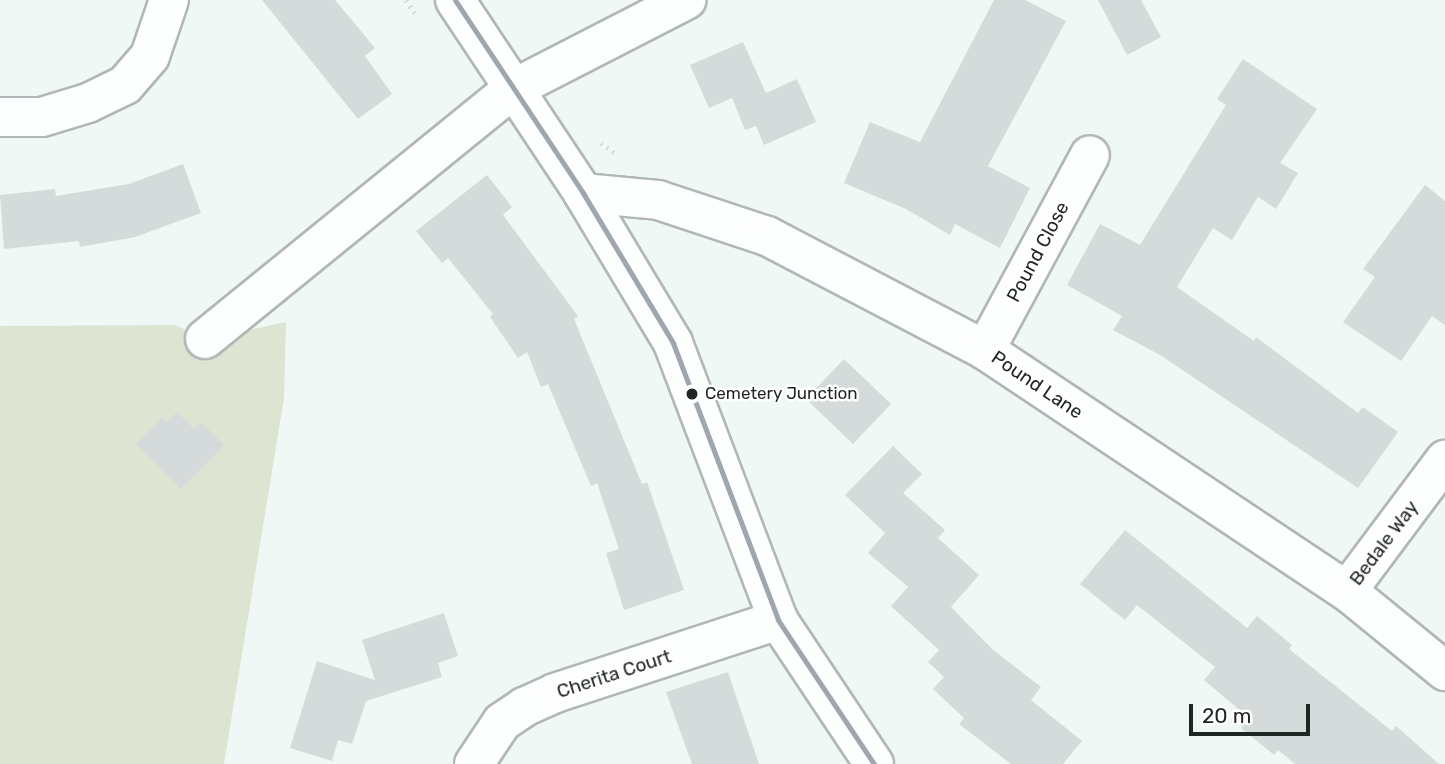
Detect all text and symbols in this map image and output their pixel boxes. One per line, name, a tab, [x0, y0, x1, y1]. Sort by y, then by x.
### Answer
street label: Pound Close	[1002, 198, 1074, 306]
street label: Pound Lane	[987, 346, 1087, 424]
place label: Cemetery Junction	[705, 384, 858, 404]
marker: Cemetery Junction	[685, 387, 699, 401]
street label: Bedale Way	[1345, 496, 1423, 590]
street label: Cherita Court	[554, 645, 674, 703]
scale bar	[1193, 690, 1314, 734]
text: 20 m	[1202, 703, 1251, 728]

